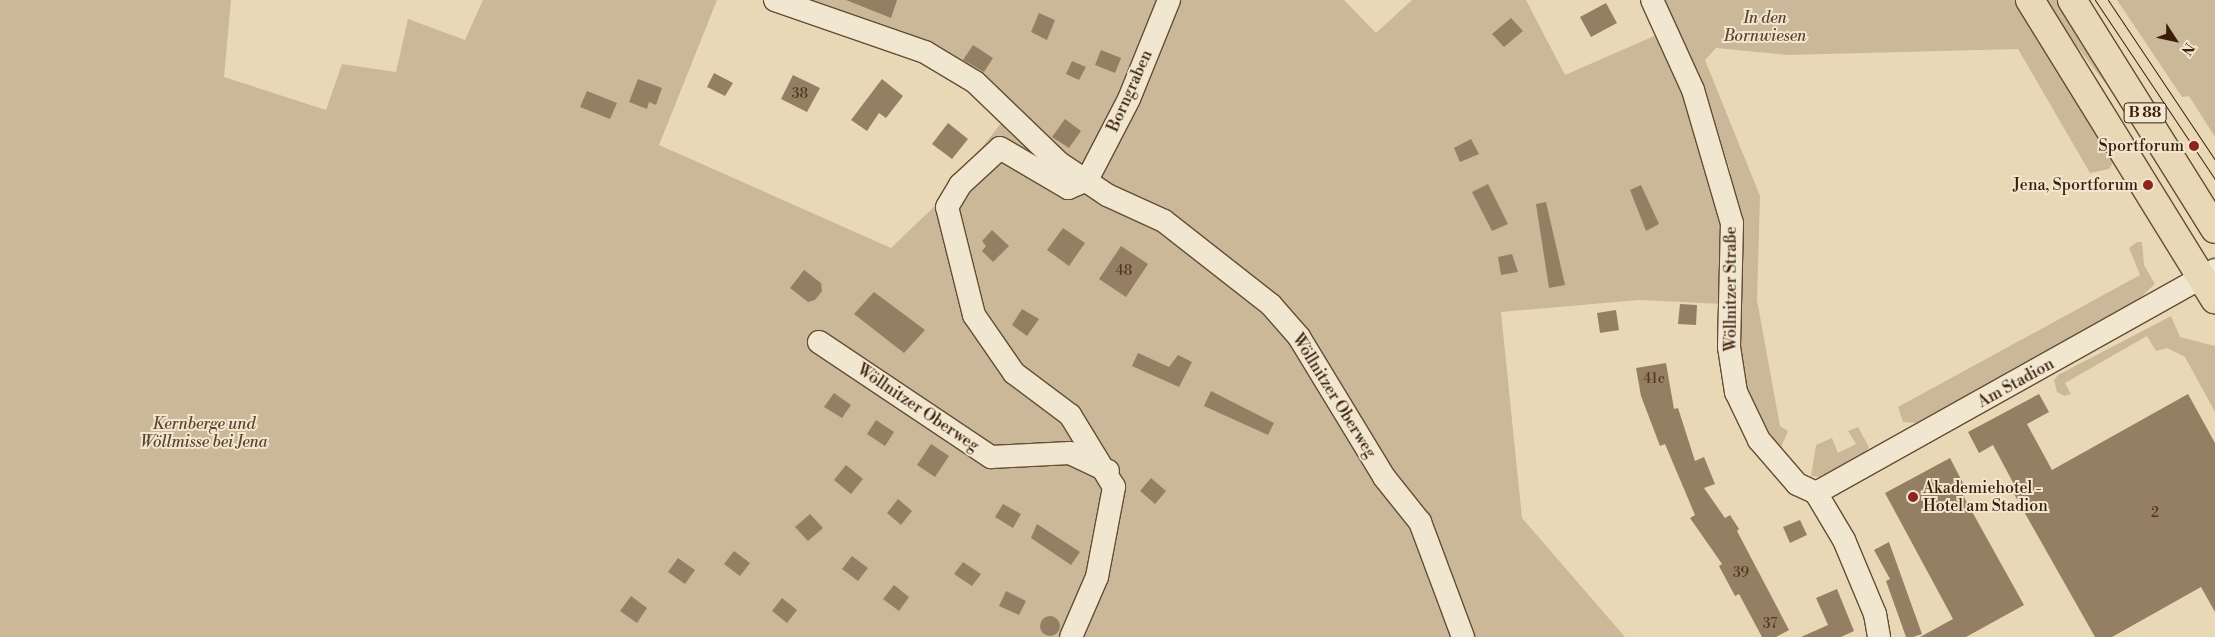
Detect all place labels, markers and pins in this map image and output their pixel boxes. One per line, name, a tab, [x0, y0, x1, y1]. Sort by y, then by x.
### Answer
place label: Sportforum	[2099, 136, 2184, 156]
marker: Sportforum	[2188, 140, 2200, 152]
place label: Jena, Sportforum	[2013, 175, 2138, 195]
marker: Jena, Sportforum	[2142, 179, 2154, 191]
place label: Akademiehotel - Hotel am Stadion	[1923, 478, 2048, 516]
marker: Akademiehotel - Hotel am Stadion	[1907, 491, 1919, 503]

